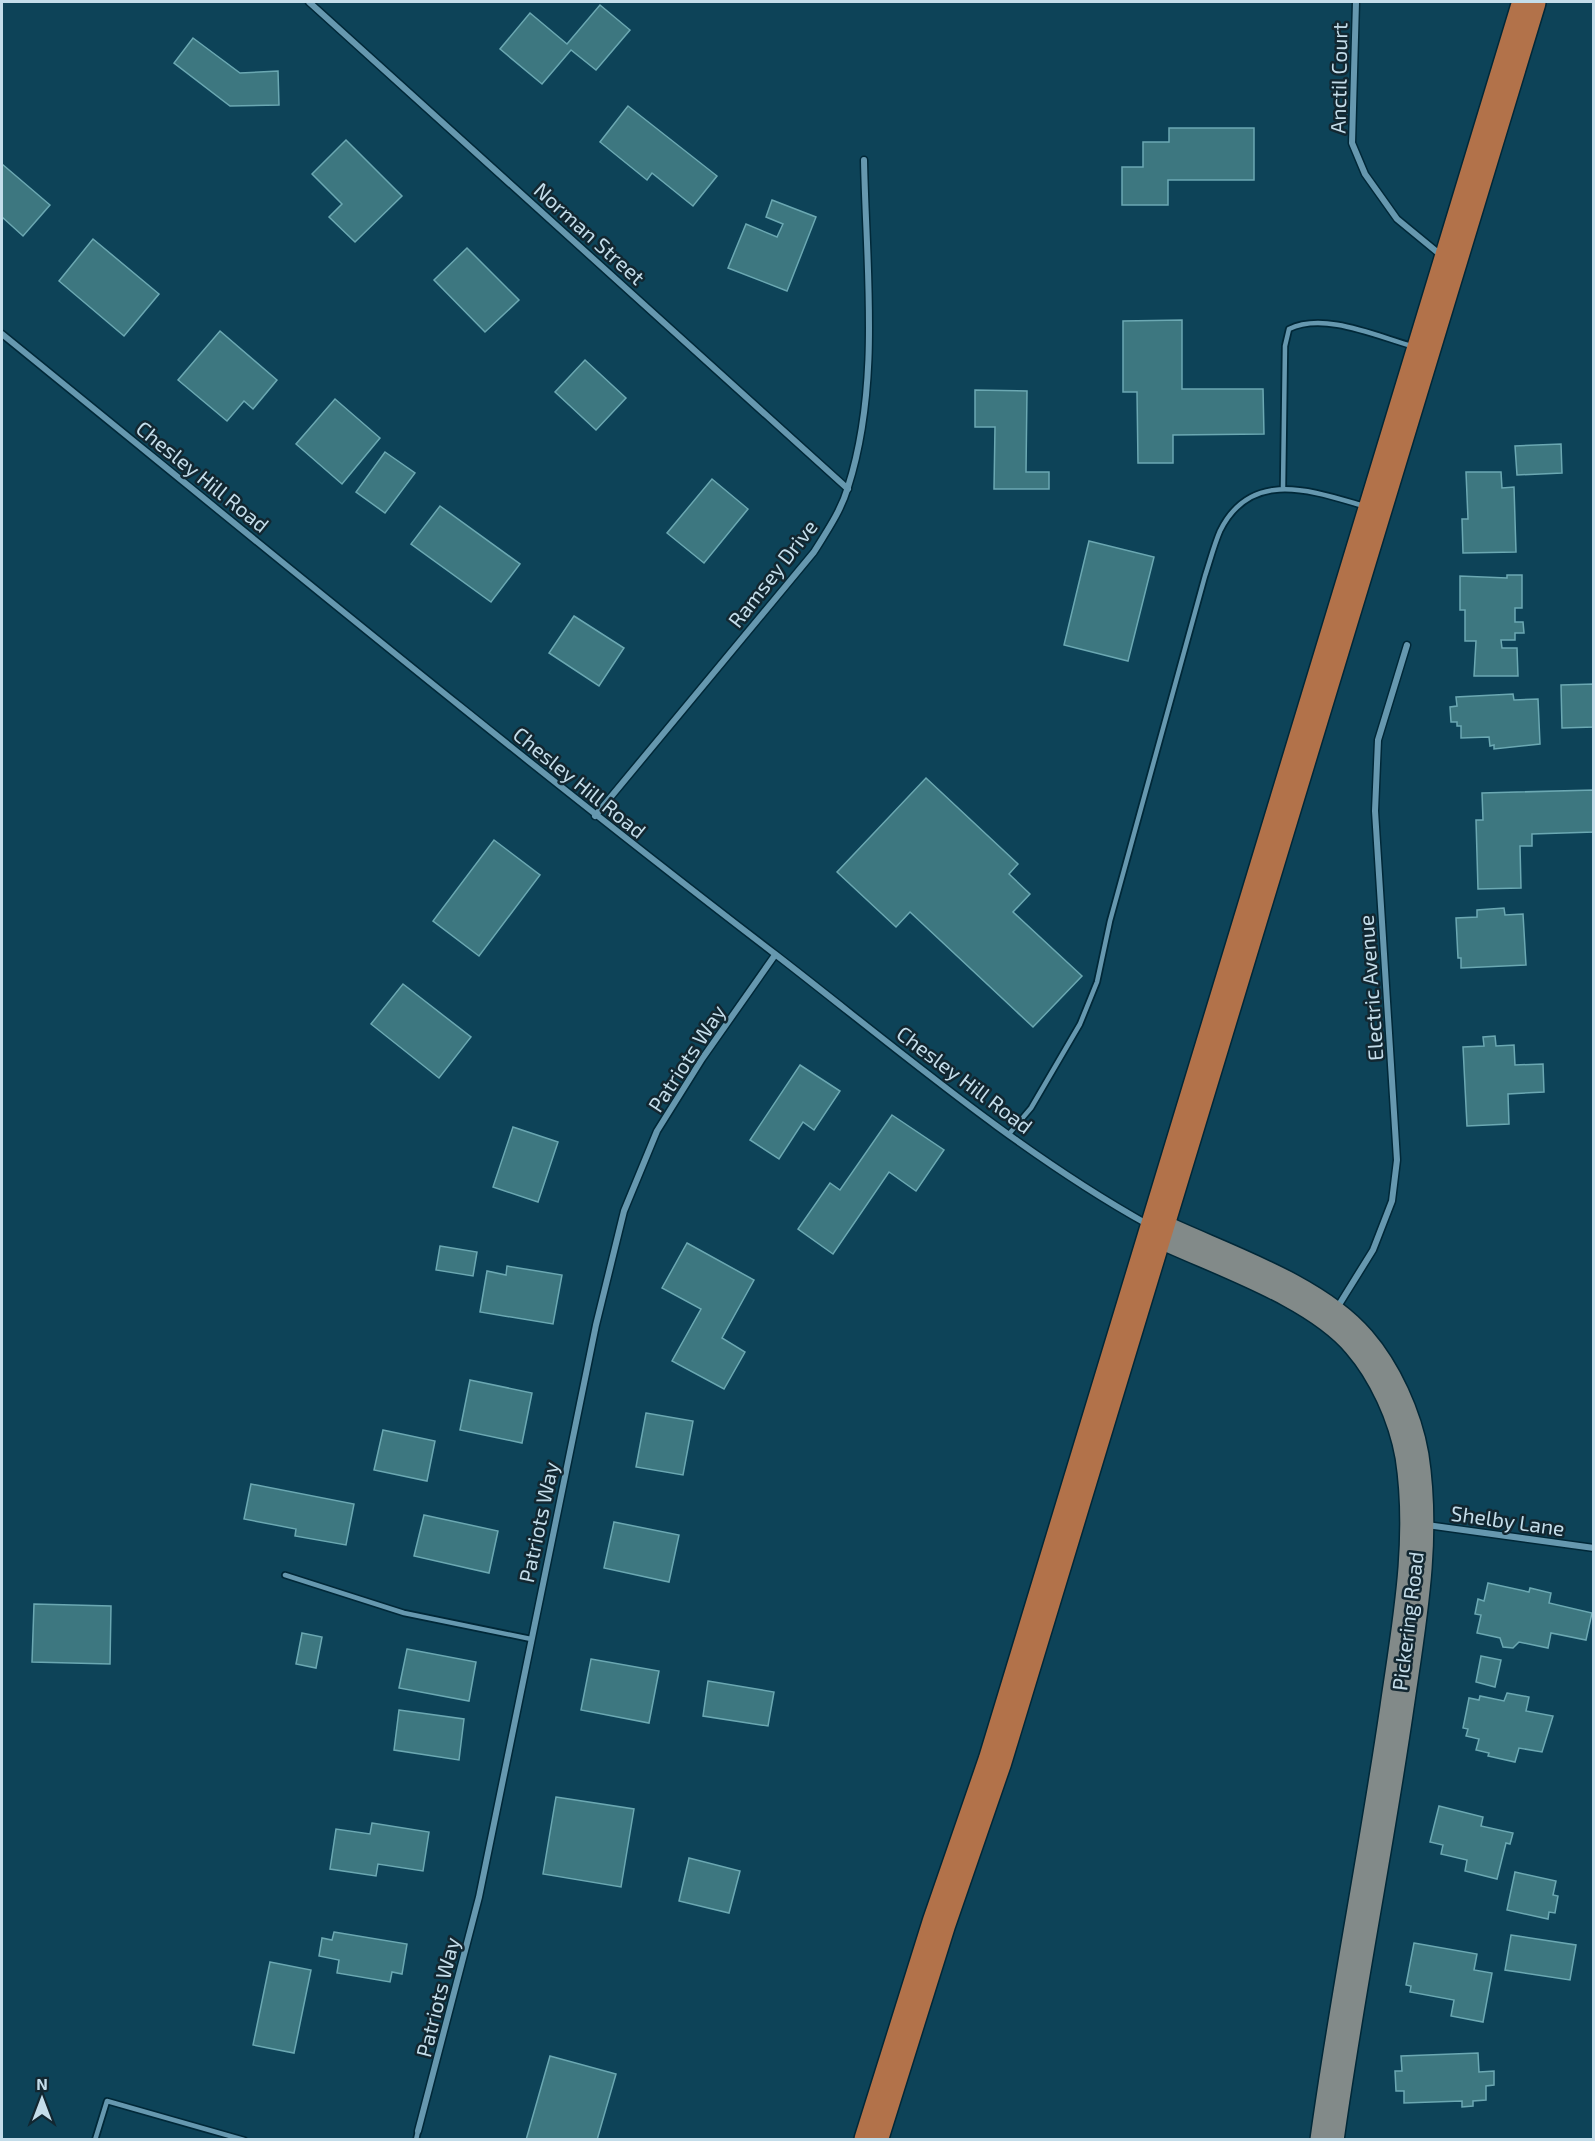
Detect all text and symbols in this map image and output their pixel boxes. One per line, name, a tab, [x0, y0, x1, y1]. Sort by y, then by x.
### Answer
street label: Anctil Court	[1325, 22, 1351, 134]
street label: Norman Street	[529, 177, 651, 289]
street label: Chesley Hill Road	[132, 415, 274, 537]
street label: Ramsey Drive	[722, 514, 822, 632]
street label: Chesley Hill Road	[509, 721, 651, 843]
street label: Electric Avenue	[1352, 914, 1388, 1062]
street label: Patriots Way	[642, 1000, 730, 1116]
street label: Chesley Hill Road	[892, 1020, 1038, 1138]
street label: Patriots Way	[513, 1459, 563, 1585]
street label: Shelby Lane	[1450, 1500, 1566, 1540]
street label: Pickering Road	[1386, 1550, 1428, 1692]
street label: Patriots Way	[410, 1934, 464, 2060]
north arrow	[12, 2069, 72, 2129]
text: N	[36, 2074, 48, 2093]

